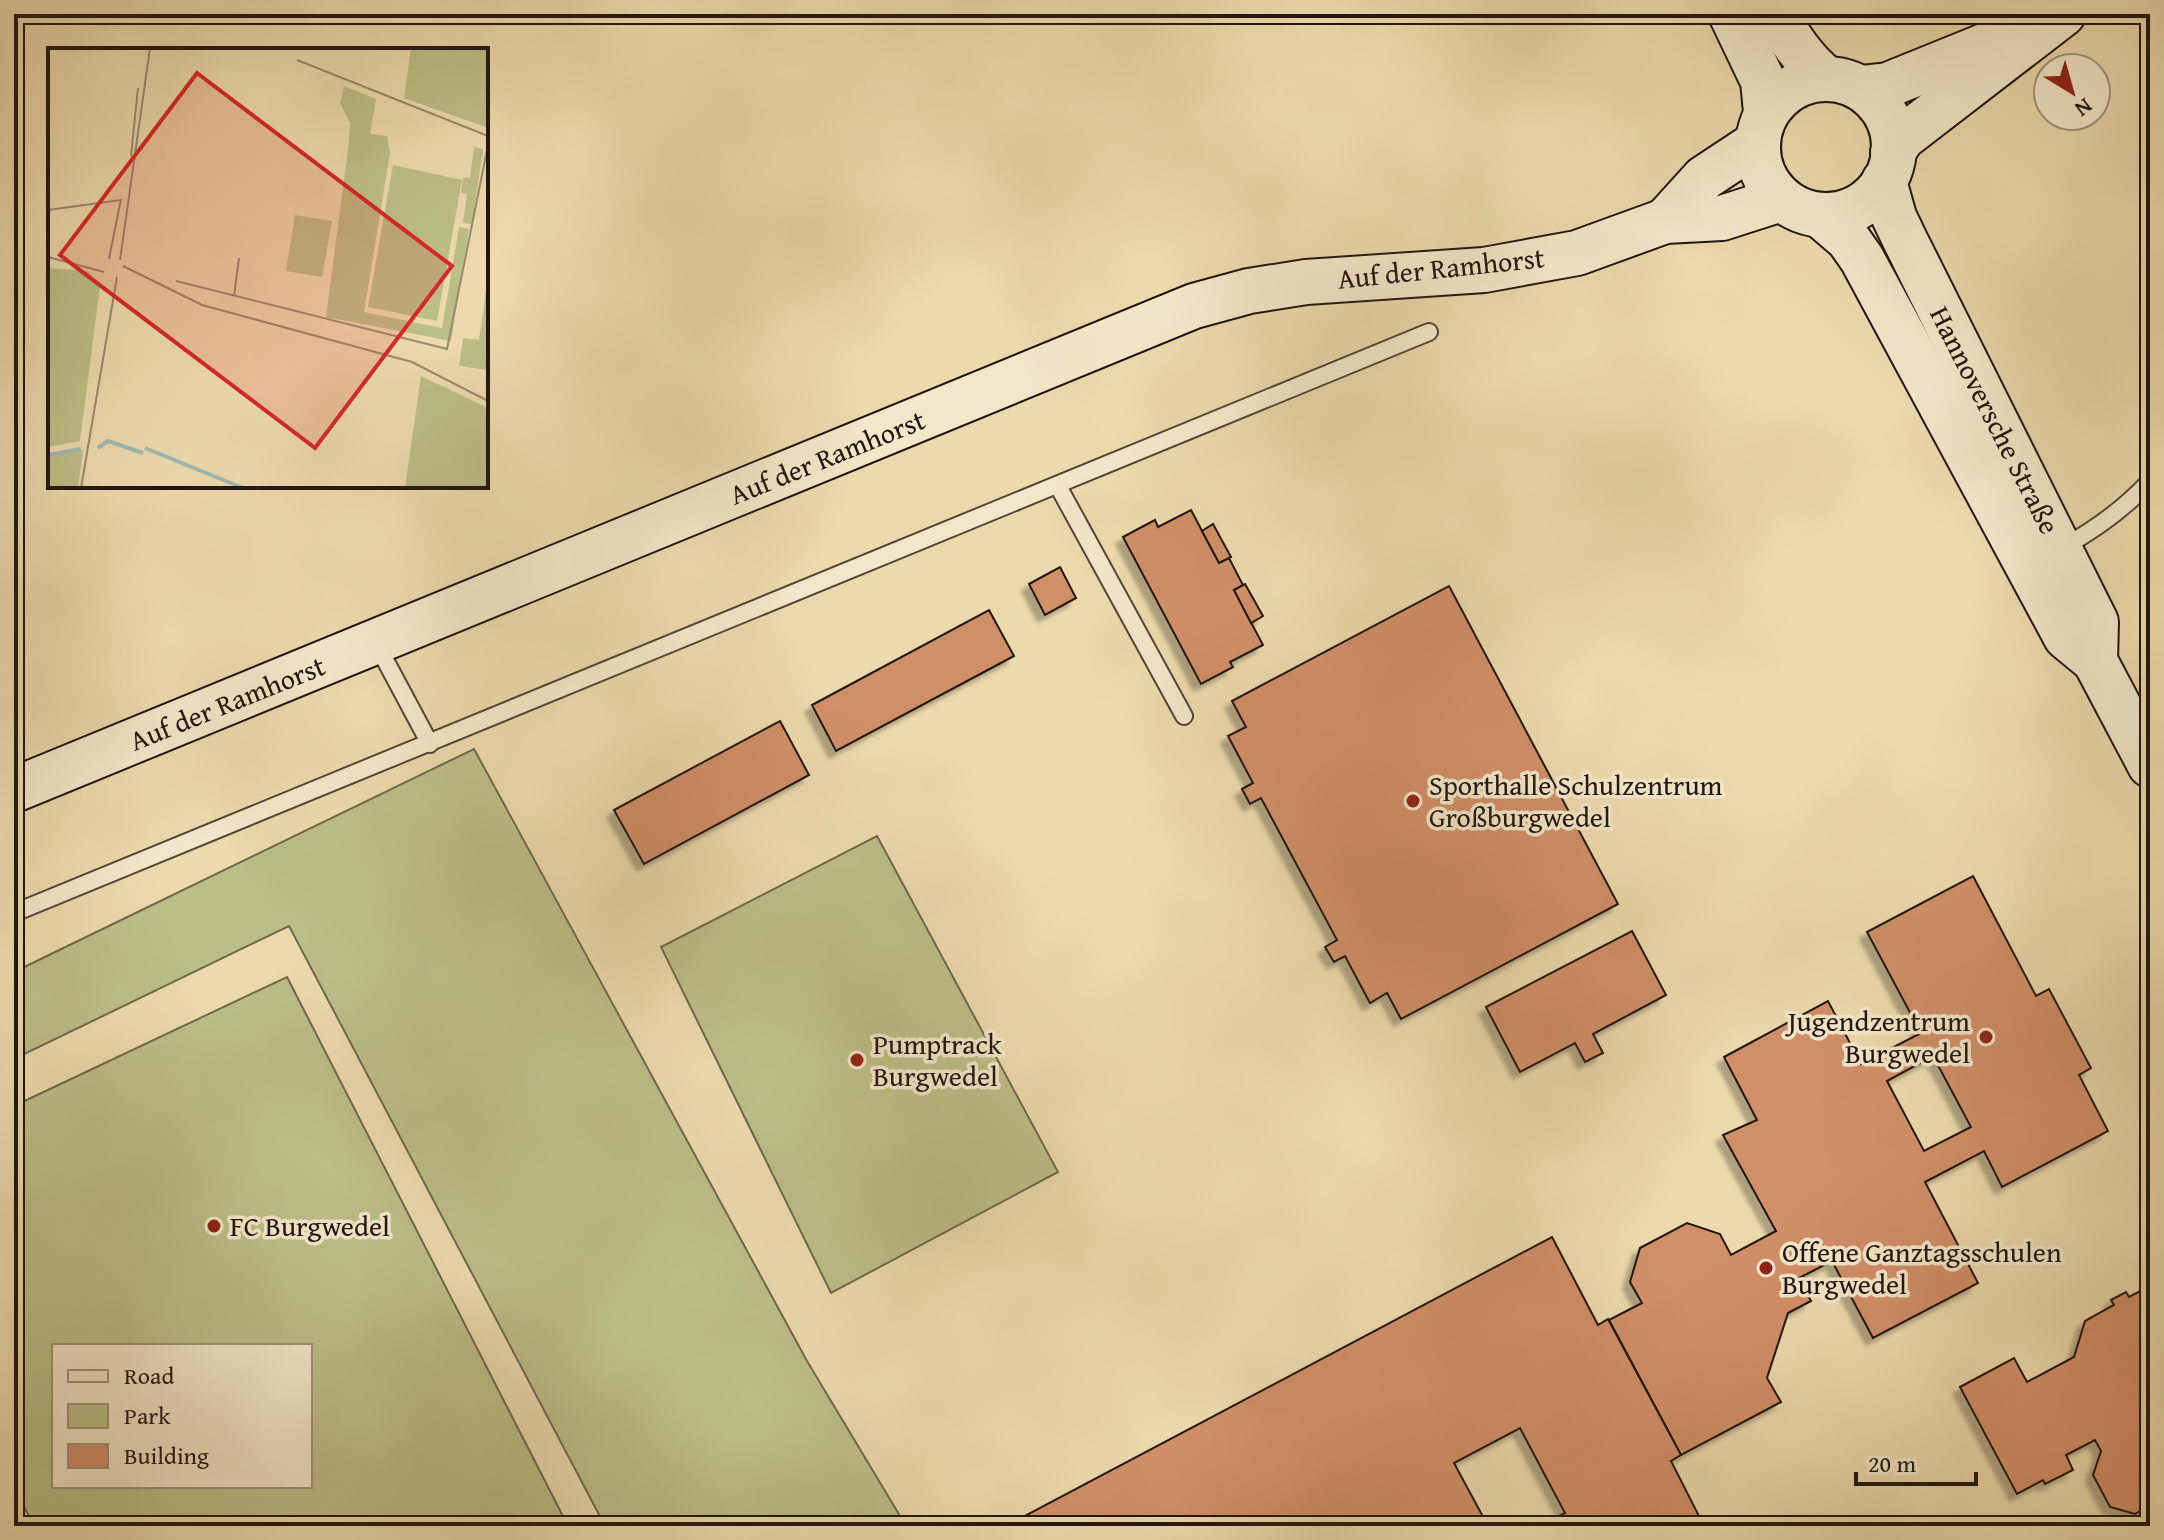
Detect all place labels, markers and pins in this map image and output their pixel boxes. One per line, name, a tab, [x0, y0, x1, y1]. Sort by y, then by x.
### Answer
place label: Sporthalle Schulzentrum Großburgwedel	[1429, 764, 1723, 837]
marker: Sporthalle Schulzentrum Großburgwedel	[1404, 792, 1422, 810]
place label: Jugendzentrum Burgwedel	[1785, 1000, 1970, 1073]
place label: Pumptrack Burgwedel	[873, 1023, 1003, 1096]
marker: Jugendzentrum Burgwedel	[1977, 1028, 1995, 1046]
marker: Pumptrack Burgwedel	[848, 1051, 866, 1069]
place label: FC Burgwedel	[230, 1205, 390, 1246]
marker: FC Burgwedel	[205, 1217, 223, 1235]
place label: Offene Ganztagsschulen Burgwedel	[1782, 1231, 2062, 1304]
marker: Offene Ganztagsschulen Burgwedel	[1757, 1259, 1775, 1277]

